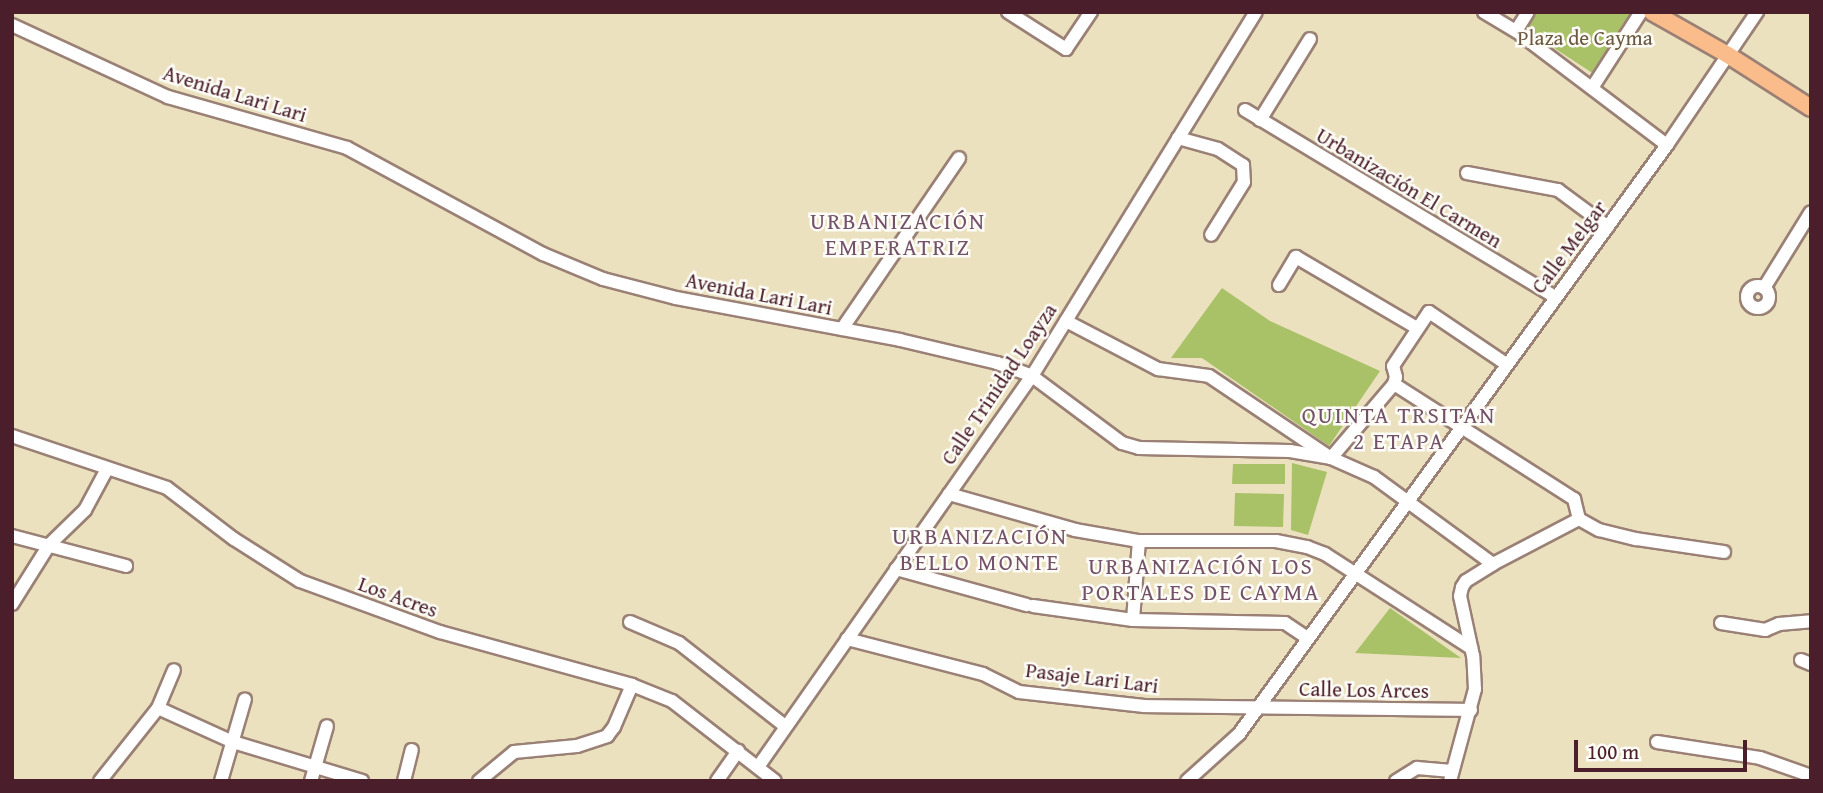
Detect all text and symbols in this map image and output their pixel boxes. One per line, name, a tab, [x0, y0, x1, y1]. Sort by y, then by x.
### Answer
park label: Plaza de Cayma	[1517, 25, 1653, 51]
street label: Avenida Lari Lari	[160, 60, 310, 128]
street label: Urbanización El Carmen	[1311, 123, 1507, 253]
street label: Calle Melgar	[1526, 196, 1612, 298]
district label: URBANIZACIÓN EMPERATRIZ	[812, 207, 984, 261]
street label: Avenida Lari Lari	[683, 267, 835, 321]
street label: Calle Trinidad Loayza	[936, 299, 1062, 469]
district label: QUINTA TRSITAN 2 ETAPA	[1303, 401, 1495, 455]
district label: URBANIZACIÓN BELLO MONTE	[894, 522, 1066, 576]
district label: URBANIZACIÓN LOS PORTALES DE CAYMA	[1084, 552, 1318, 606]
street label: Los Acres	[355, 571, 441, 623]
street label: Pasaje Lari Lari	[1024, 657, 1160, 699]
street label: Calle Los Arces	[1299, 676, 1429, 704]
scale bar	[1578, 726, 1751, 770]
text: 100 m	[1587, 736, 1639, 767]

